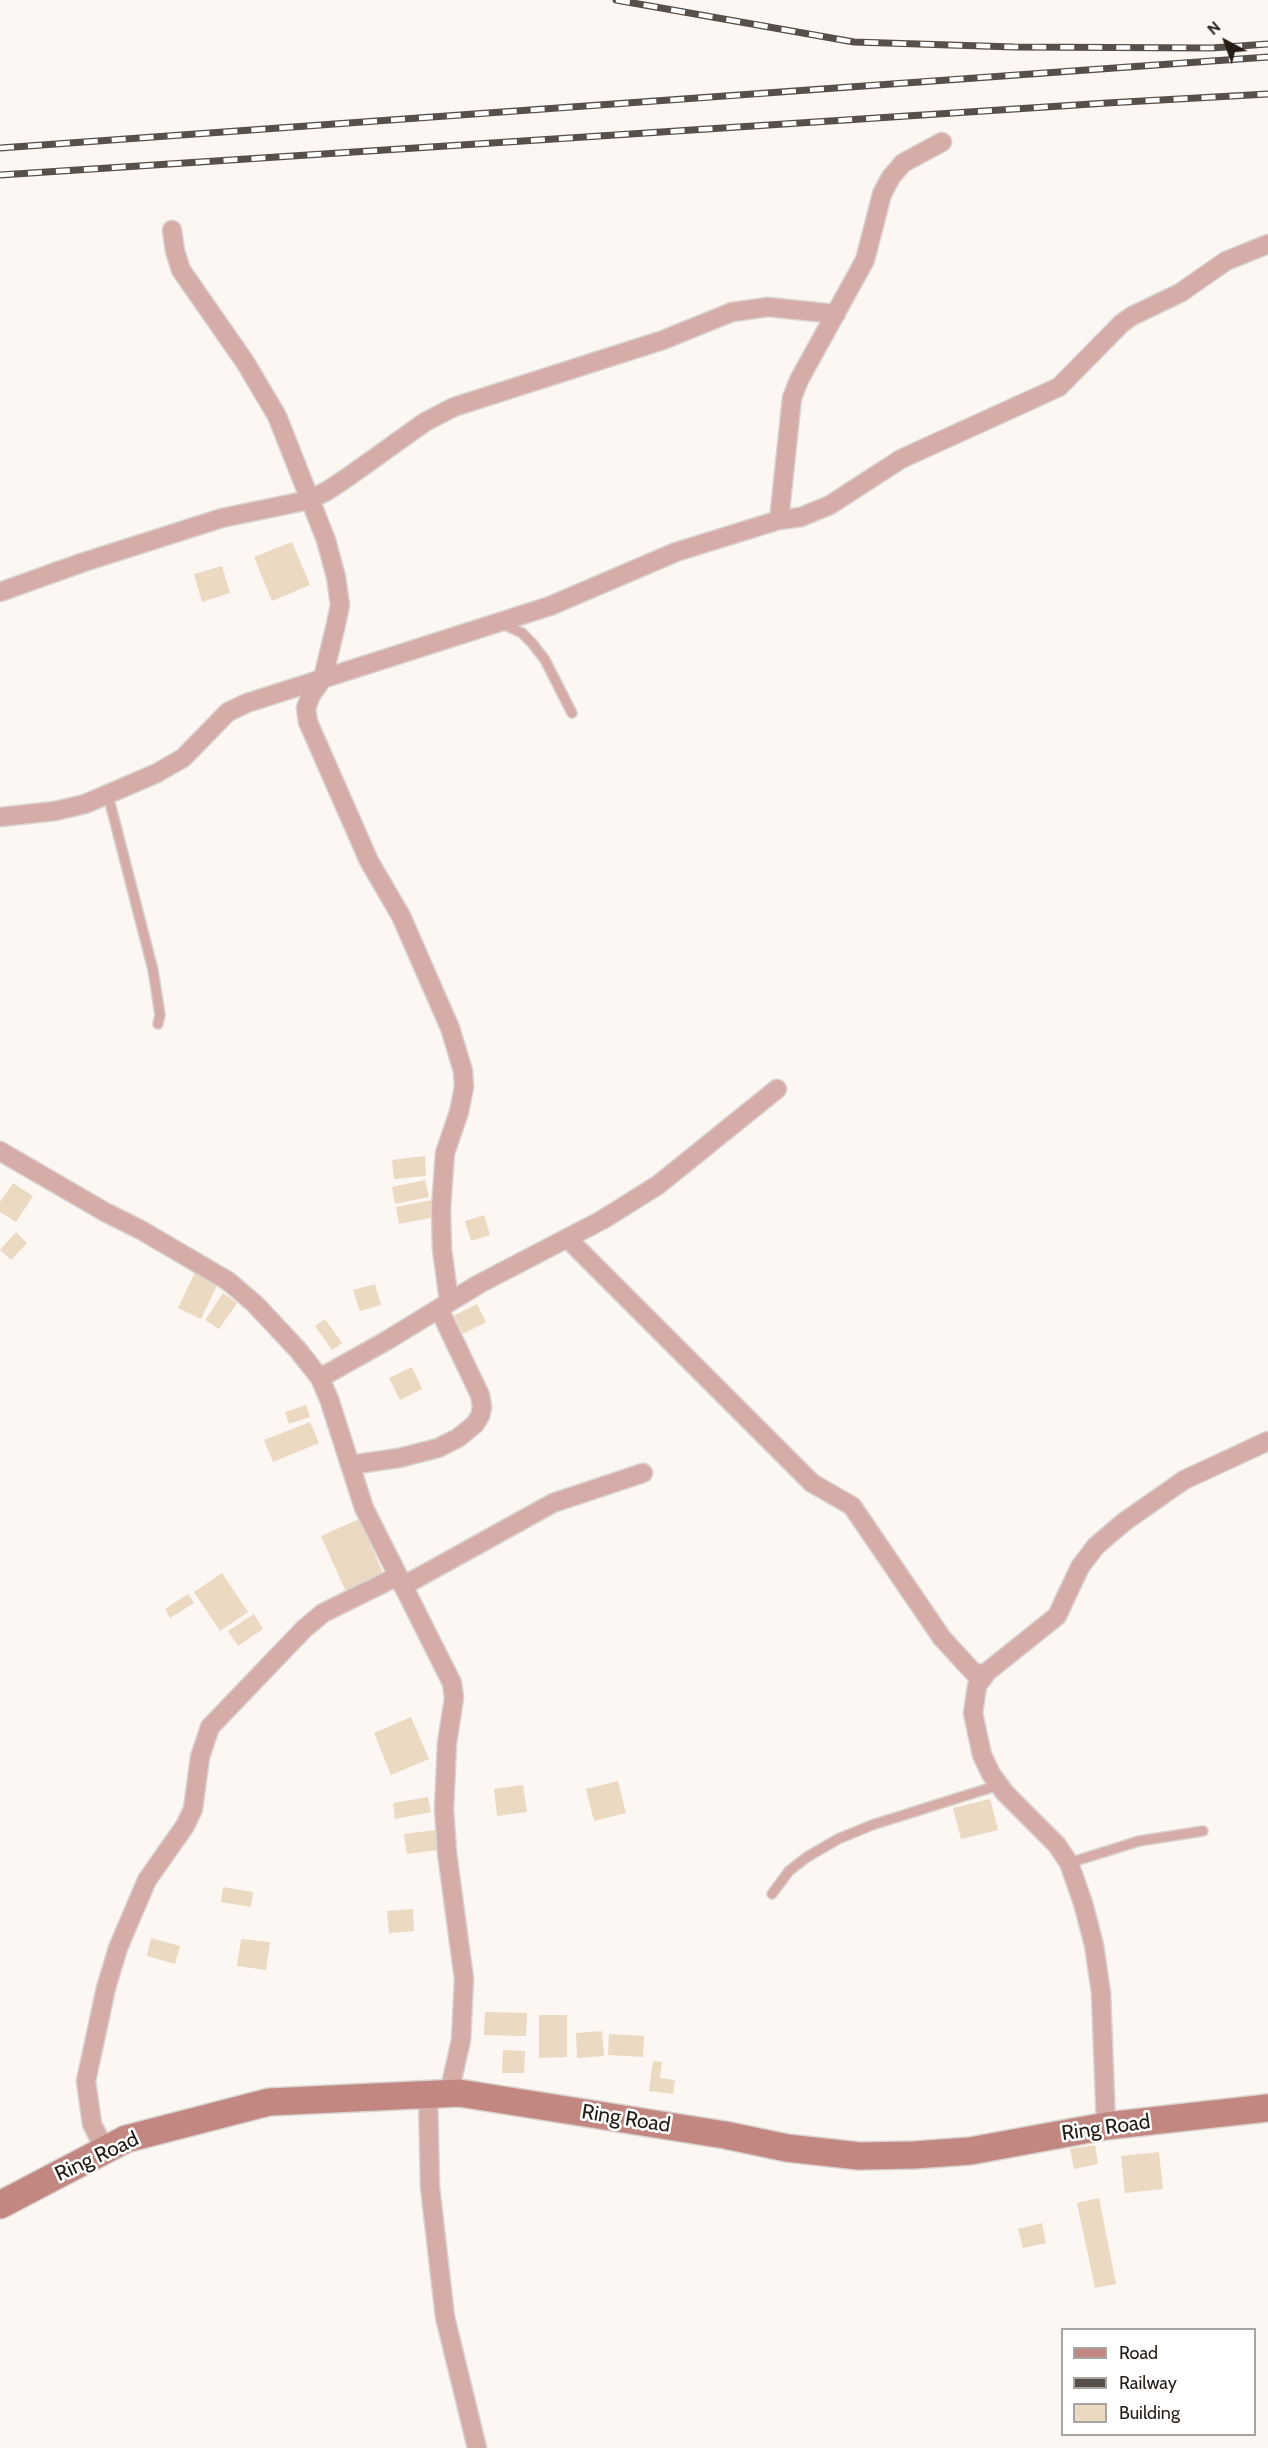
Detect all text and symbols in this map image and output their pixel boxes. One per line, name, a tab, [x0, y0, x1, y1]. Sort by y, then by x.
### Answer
north arrow	[1196, 12, 1256, 72]
text: N	[1203, 17, 1224, 39]
street label: Ring Road	[580, 2100, 672, 2138]
street label: Ring Road	[1060, 2109, 1152, 2147]
street label: Ring Road	[51, 2127, 143, 2187]
legend	[1061, 2328, 1256, 2436]
text: Road	[1119, 2342, 1158, 2364]
text: Railway	[1119, 2372, 1177, 2394]
text: Building	[1119, 2402, 1180, 2424]

